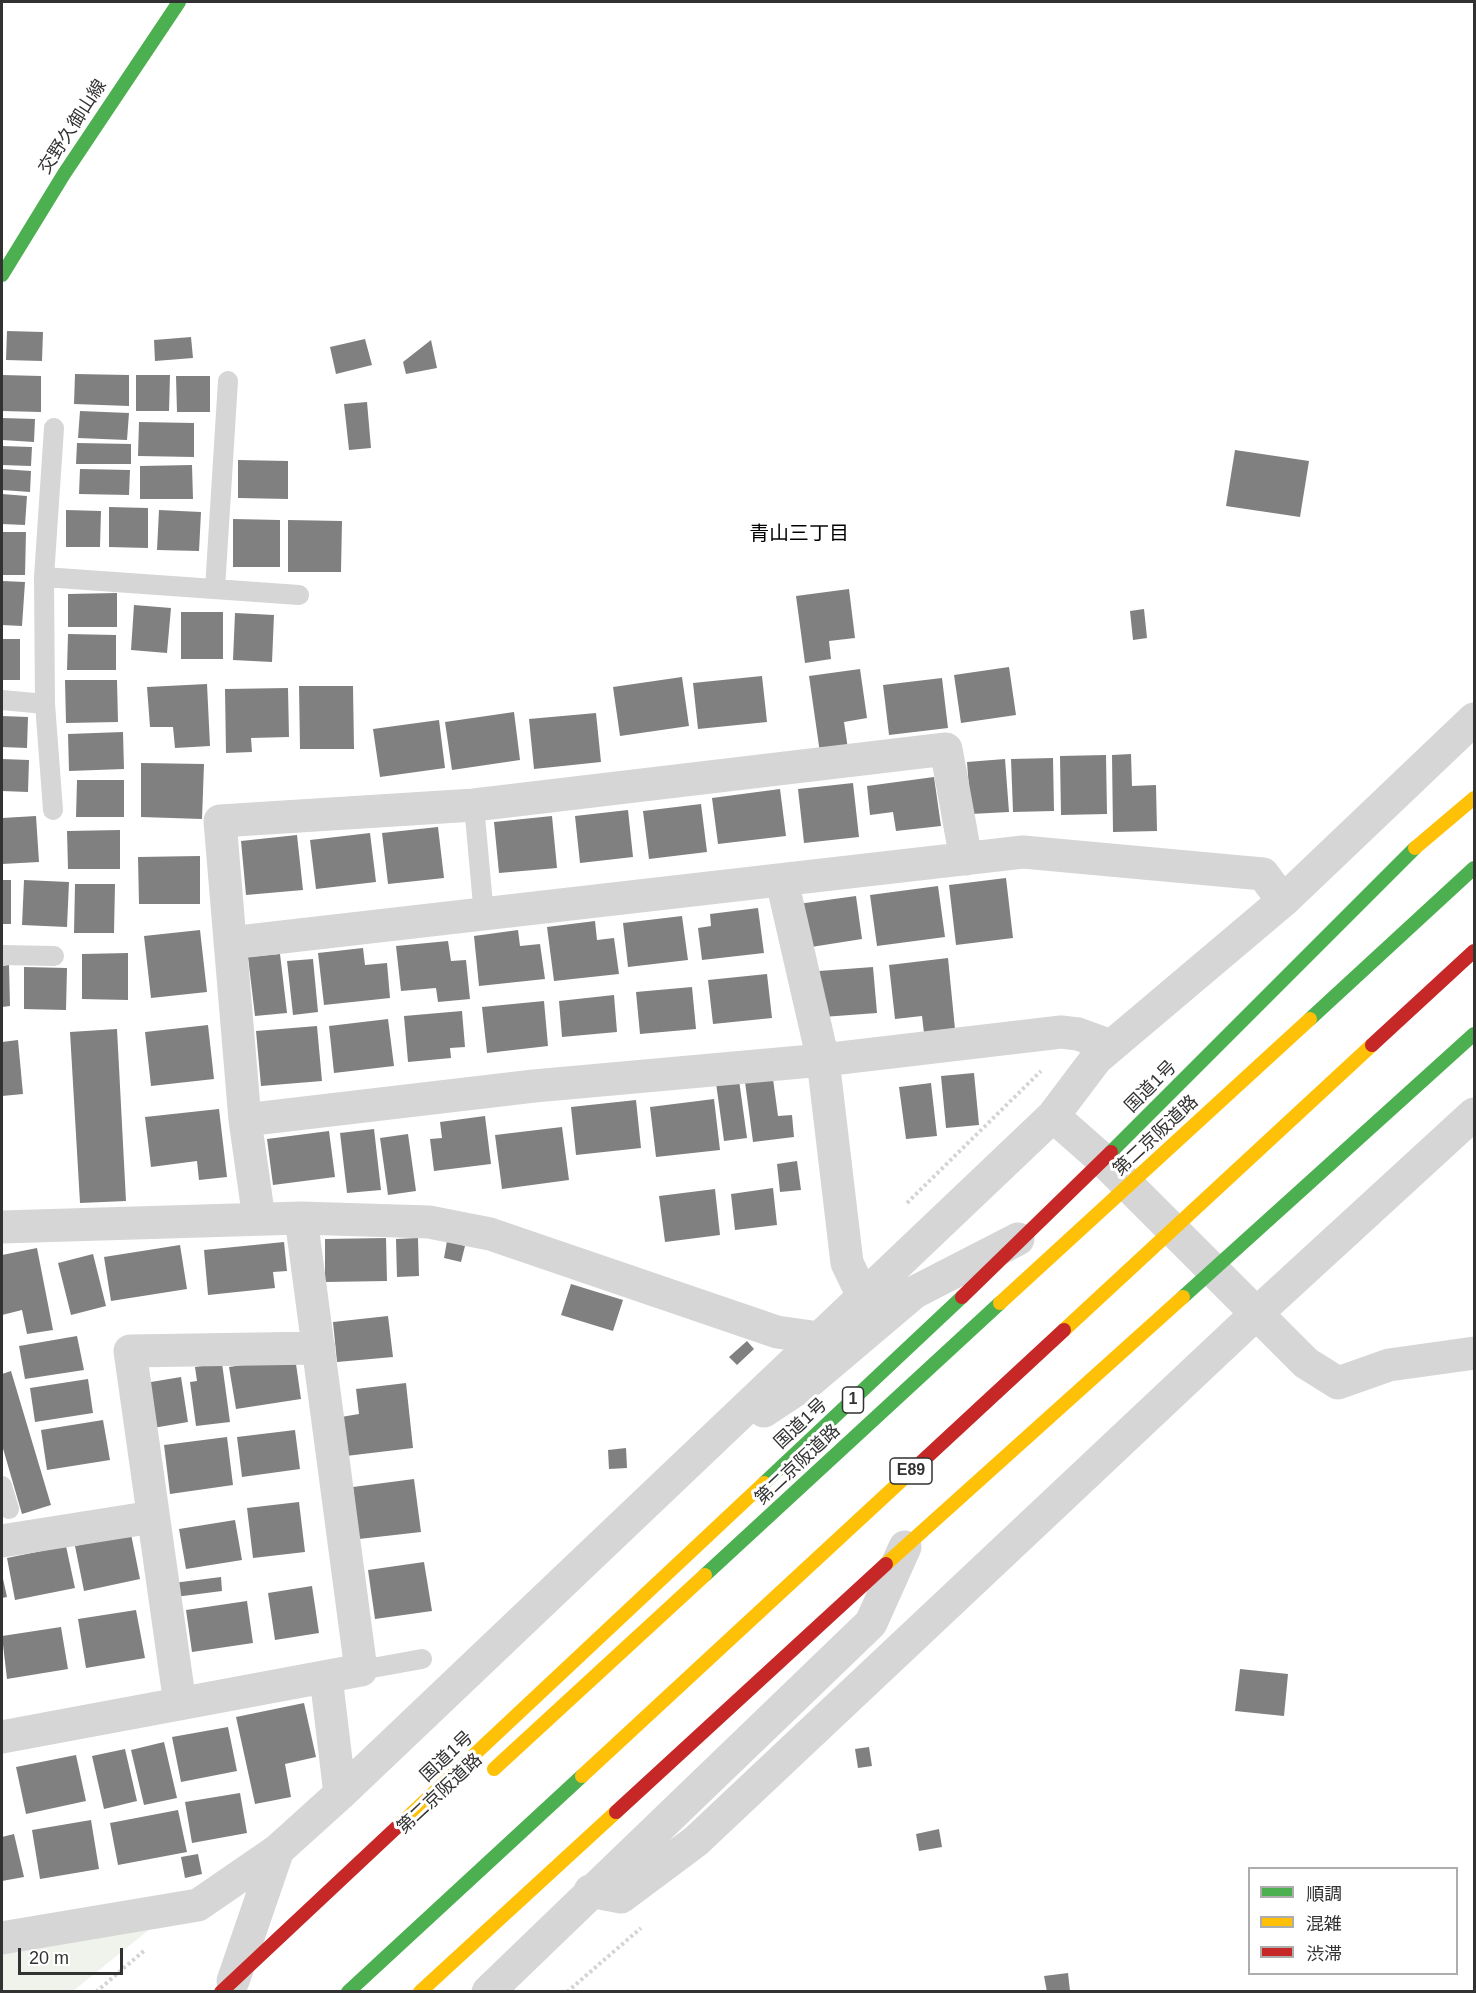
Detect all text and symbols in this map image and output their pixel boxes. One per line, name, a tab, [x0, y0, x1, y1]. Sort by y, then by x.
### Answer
street label: 交野久御山線	[35, 76, 111, 178]
district label: 青山三丁目	[749, 522, 849, 546]
street label: 国道1号	[1121, 1057, 1181, 1117]
street label: 第二京阪道路	[1109, 1091, 1203, 1181]
road number: 1	[842, 1387, 864, 1413]
street label: 国道1号	[770, 1394, 832, 1454]
street label: 第二京阪道路	[751, 1420, 845, 1510]
road number: E89	[890, 1458, 932, 1484]
street label: 国道1号	[416, 1727, 478, 1787]
street label: 第二京阪道路	[393, 1749, 487, 1839]
legend	[1248, 1867, 1458, 1975]
text: 順調	[1306, 1884, 1342, 1904]
text: 混雑	[1306, 1914, 1342, 1934]
scale bar	[21, 1936, 126, 1974]
text: 渋滞	[1306, 1944, 1342, 1964]
text: 20 m	[29, 1948, 69, 1968]

